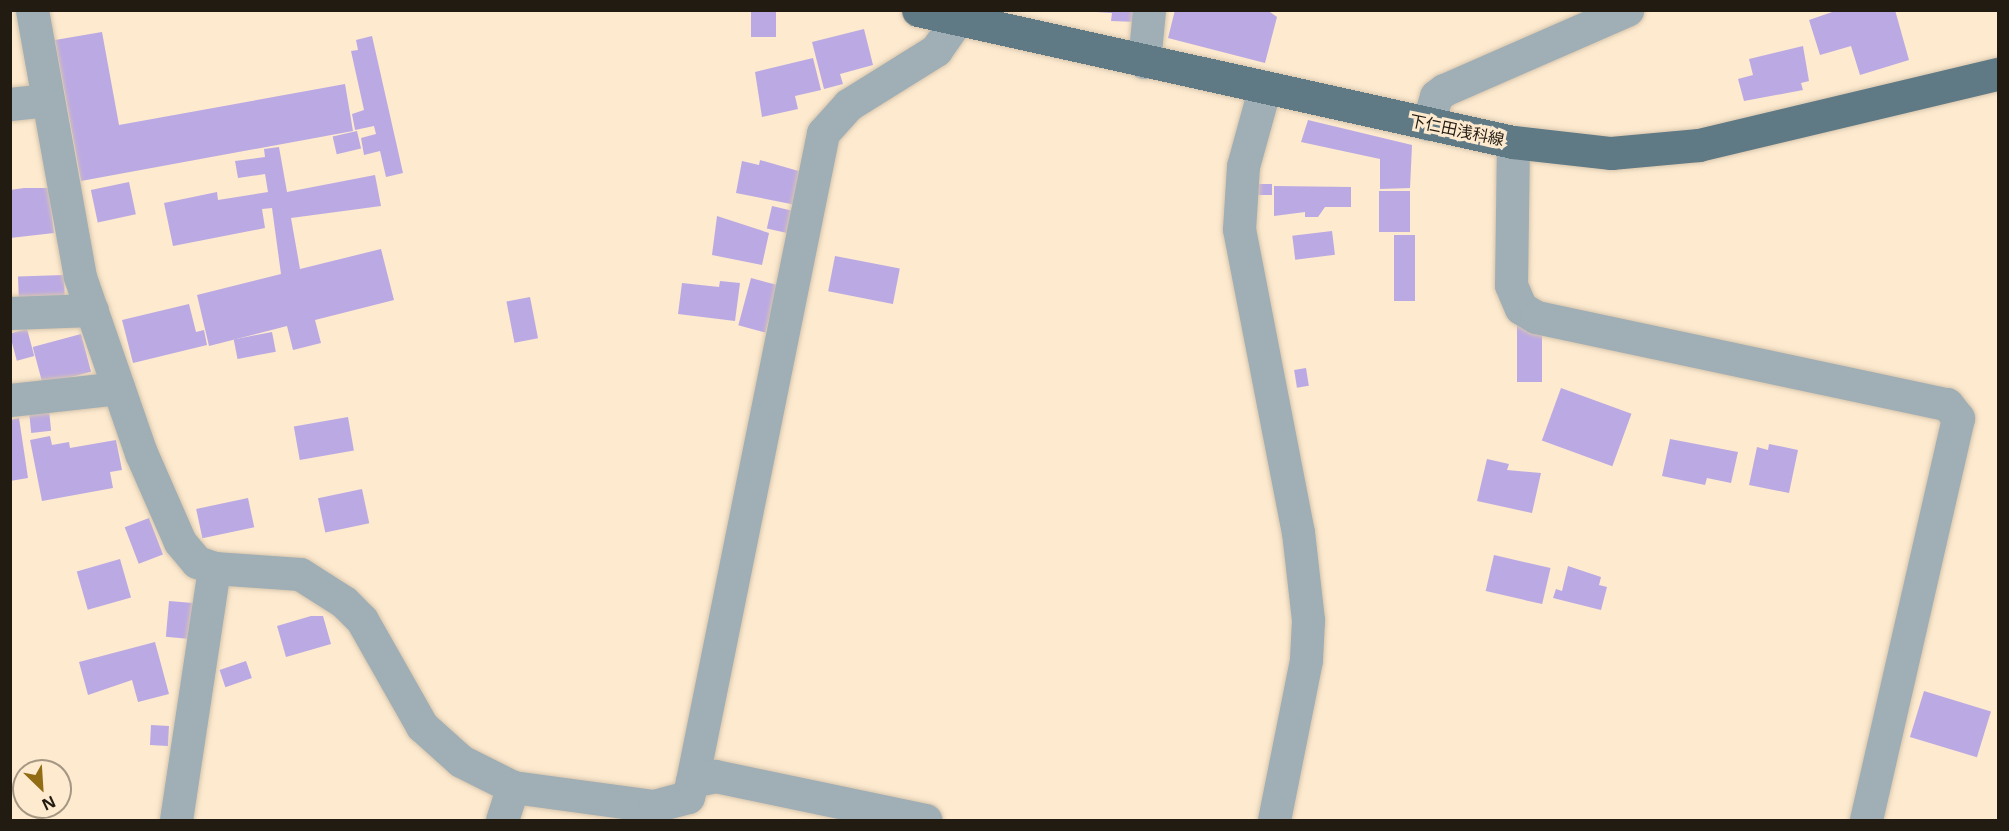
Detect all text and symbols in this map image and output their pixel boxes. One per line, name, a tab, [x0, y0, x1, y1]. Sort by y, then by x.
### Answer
street label: 下仁田浅科線	[1408, 111, 1506, 149]
north arrow	[12, 759, 72, 819]
text: N	[38, 791, 59, 816]

